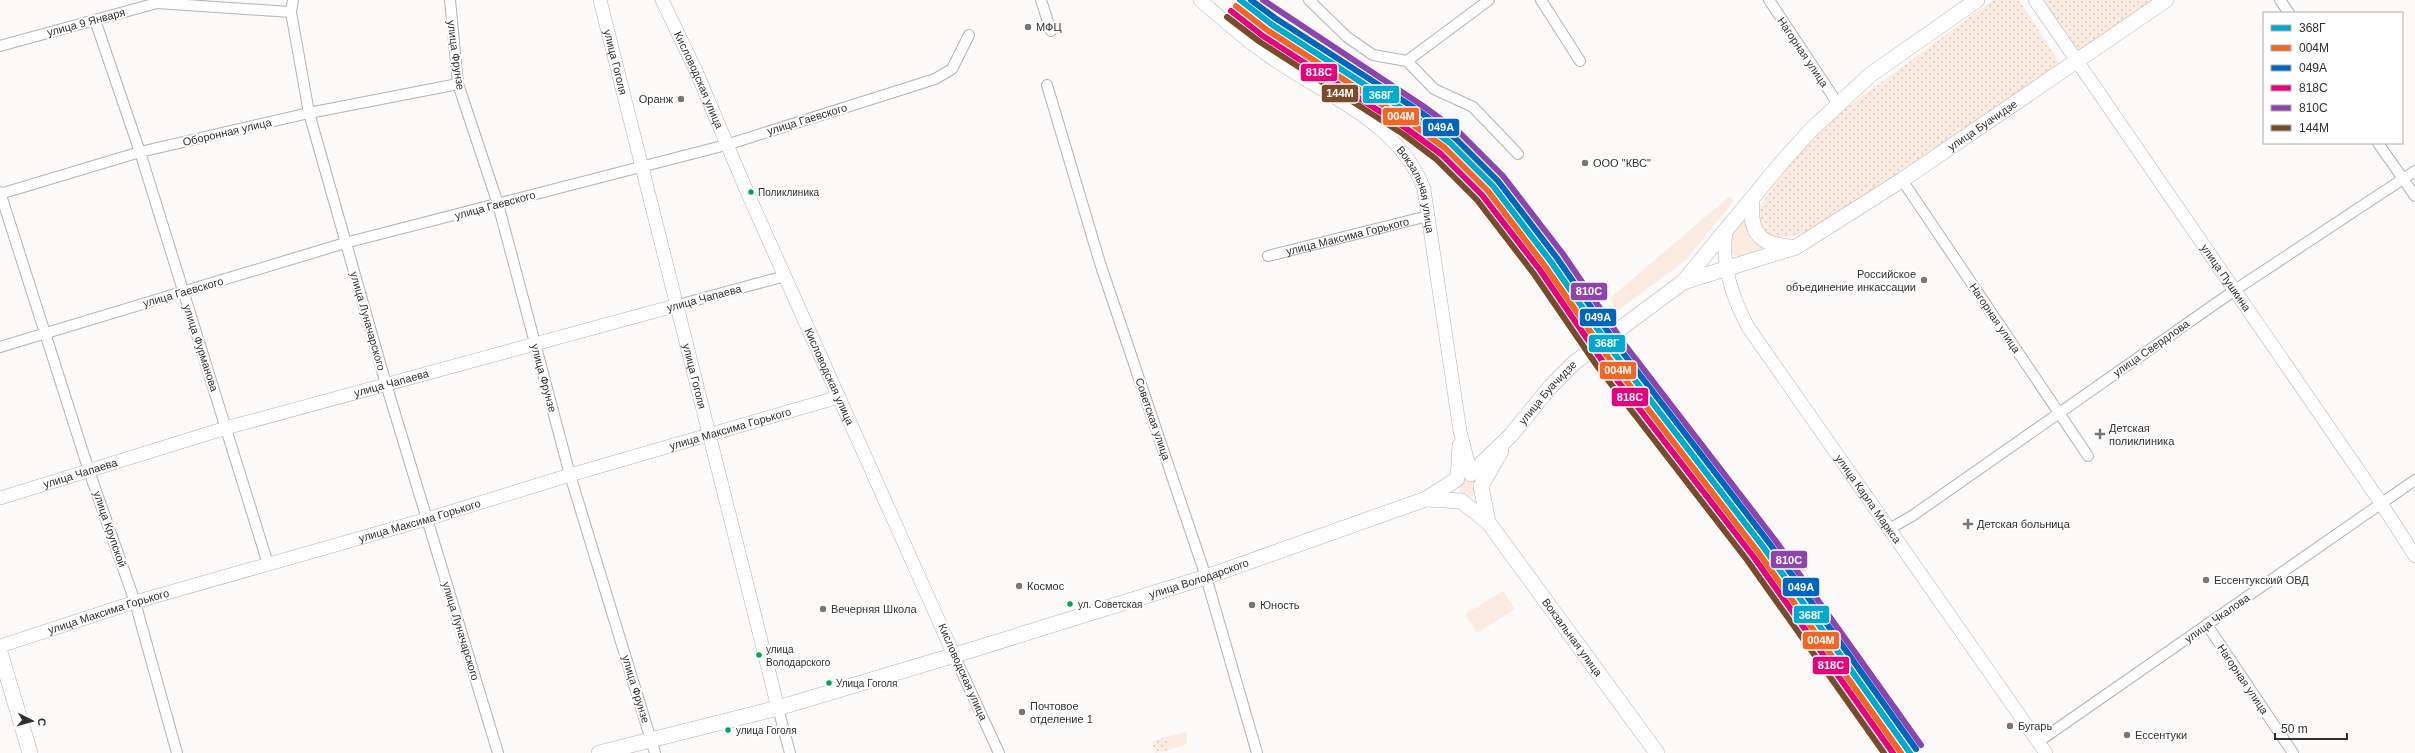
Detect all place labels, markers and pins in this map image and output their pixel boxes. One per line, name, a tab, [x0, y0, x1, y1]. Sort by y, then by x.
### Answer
place label: МФЦ	[1036, 21, 1062, 33]
marker: МФЦ	[1023, 22, 1033, 32]
place label: Оранж	[639, 93, 674, 105]
marker: Оранж	[676, 94, 686, 104]
place label: ООО "КВС"	[1593, 157, 1651, 169]
marker: ООО "КВС"	[1580, 158, 1590, 168]
marker: Поликлиника	[746, 187, 756, 197]
place label: Поликлиника	[758, 187, 820, 198]
place label: Российское объединение инкассации	[1786, 268, 1916, 293]
marker: Российское объединение инкассации	[1919, 275, 1929, 285]
place label: Детская поликлиника	[2109, 422, 2175, 447]
marker: Детская поликлиника	[2094, 428, 2106, 440]
marker: Детская больница	[1962, 518, 1974, 530]
place label: Детская больница	[1977, 518, 2071, 530]
place label: Ессентукский ОВД	[2214, 574, 2309, 586]
marker: Ессентукский ОВД	[2201, 575, 2211, 585]
place label: Космос	[1027, 580, 1065, 592]
marker: Космос	[1014, 581, 1024, 591]
marker: ул. Советская	[1065, 599, 1075, 609]
place label: ул. Советская	[1078, 599, 1142, 610]
place label: Юность	[1260, 599, 1300, 611]
marker: Юность	[1247, 600, 1257, 610]
place label: Вечерняя Школа	[831, 603, 917, 615]
marker: Вечерняя Школа	[818, 604, 828, 614]
place label: улица Володарского	[766, 644, 831, 668]
marker: улица Володарского	[754, 650, 764, 660]
marker: Улица Гоголя	[824, 678, 834, 688]
place label: Улица Гоголя	[836, 678, 898, 689]
place label: Почтовое отделение 1	[1030, 700, 1093, 725]
marker: Почтовое отделение 1	[1017, 707, 1027, 717]
place label: Бугарь	[2018, 720, 2052, 732]
marker: Бугарь	[2005, 721, 2015, 731]
marker: улица Гоголя	[723, 725, 733, 735]
place label: улица Гоголя	[736, 725, 797, 736]
place label: Ессентуки	[2135, 729, 2187, 741]
marker: Ессентуки	[2122, 730, 2132, 740]

